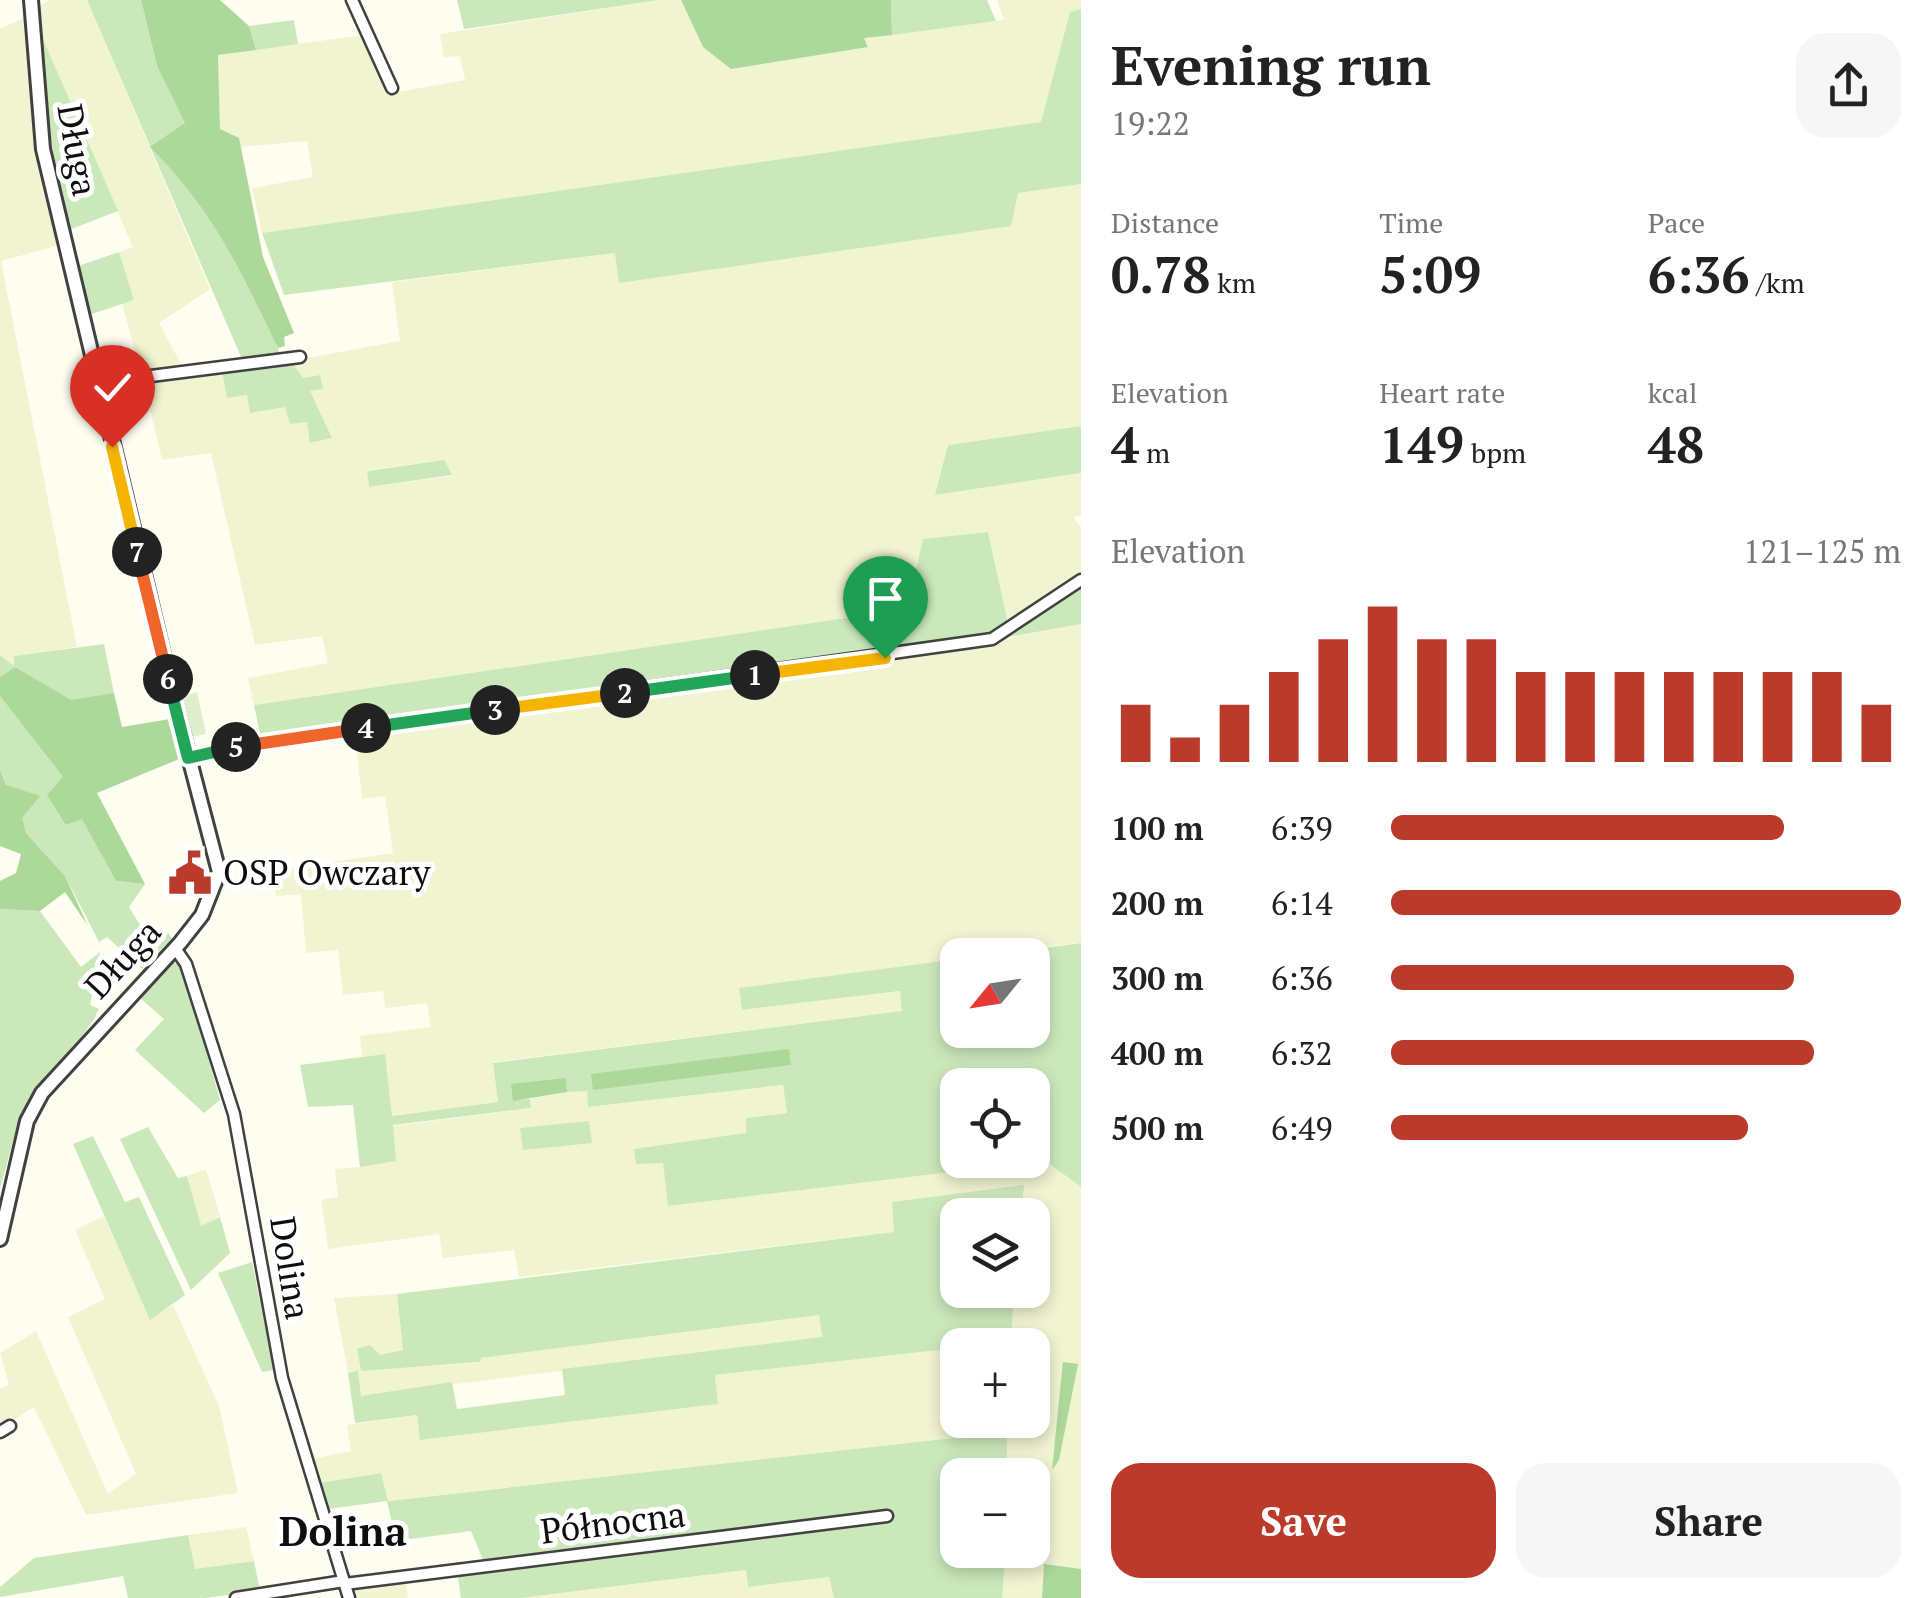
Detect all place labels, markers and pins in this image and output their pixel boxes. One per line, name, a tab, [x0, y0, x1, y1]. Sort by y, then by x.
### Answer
pin	[70, 345, 155, 448]
pin: 7	[112, 527, 162, 577]
pin	[843, 556, 928, 659]
pin: 1	[730, 650, 780, 700]
pin: 6	[143, 654, 193, 704]
pin: 2	[600, 668, 650, 718]
pin: 3	[470, 685, 520, 735]
pin: 4	[341, 703, 391, 753]
pin: 5	[211, 722, 261, 772]
public building icon: OSP Owczary	[166, 849, 214, 897]
place label: OSP Owczary	[223, 849, 431, 895]

